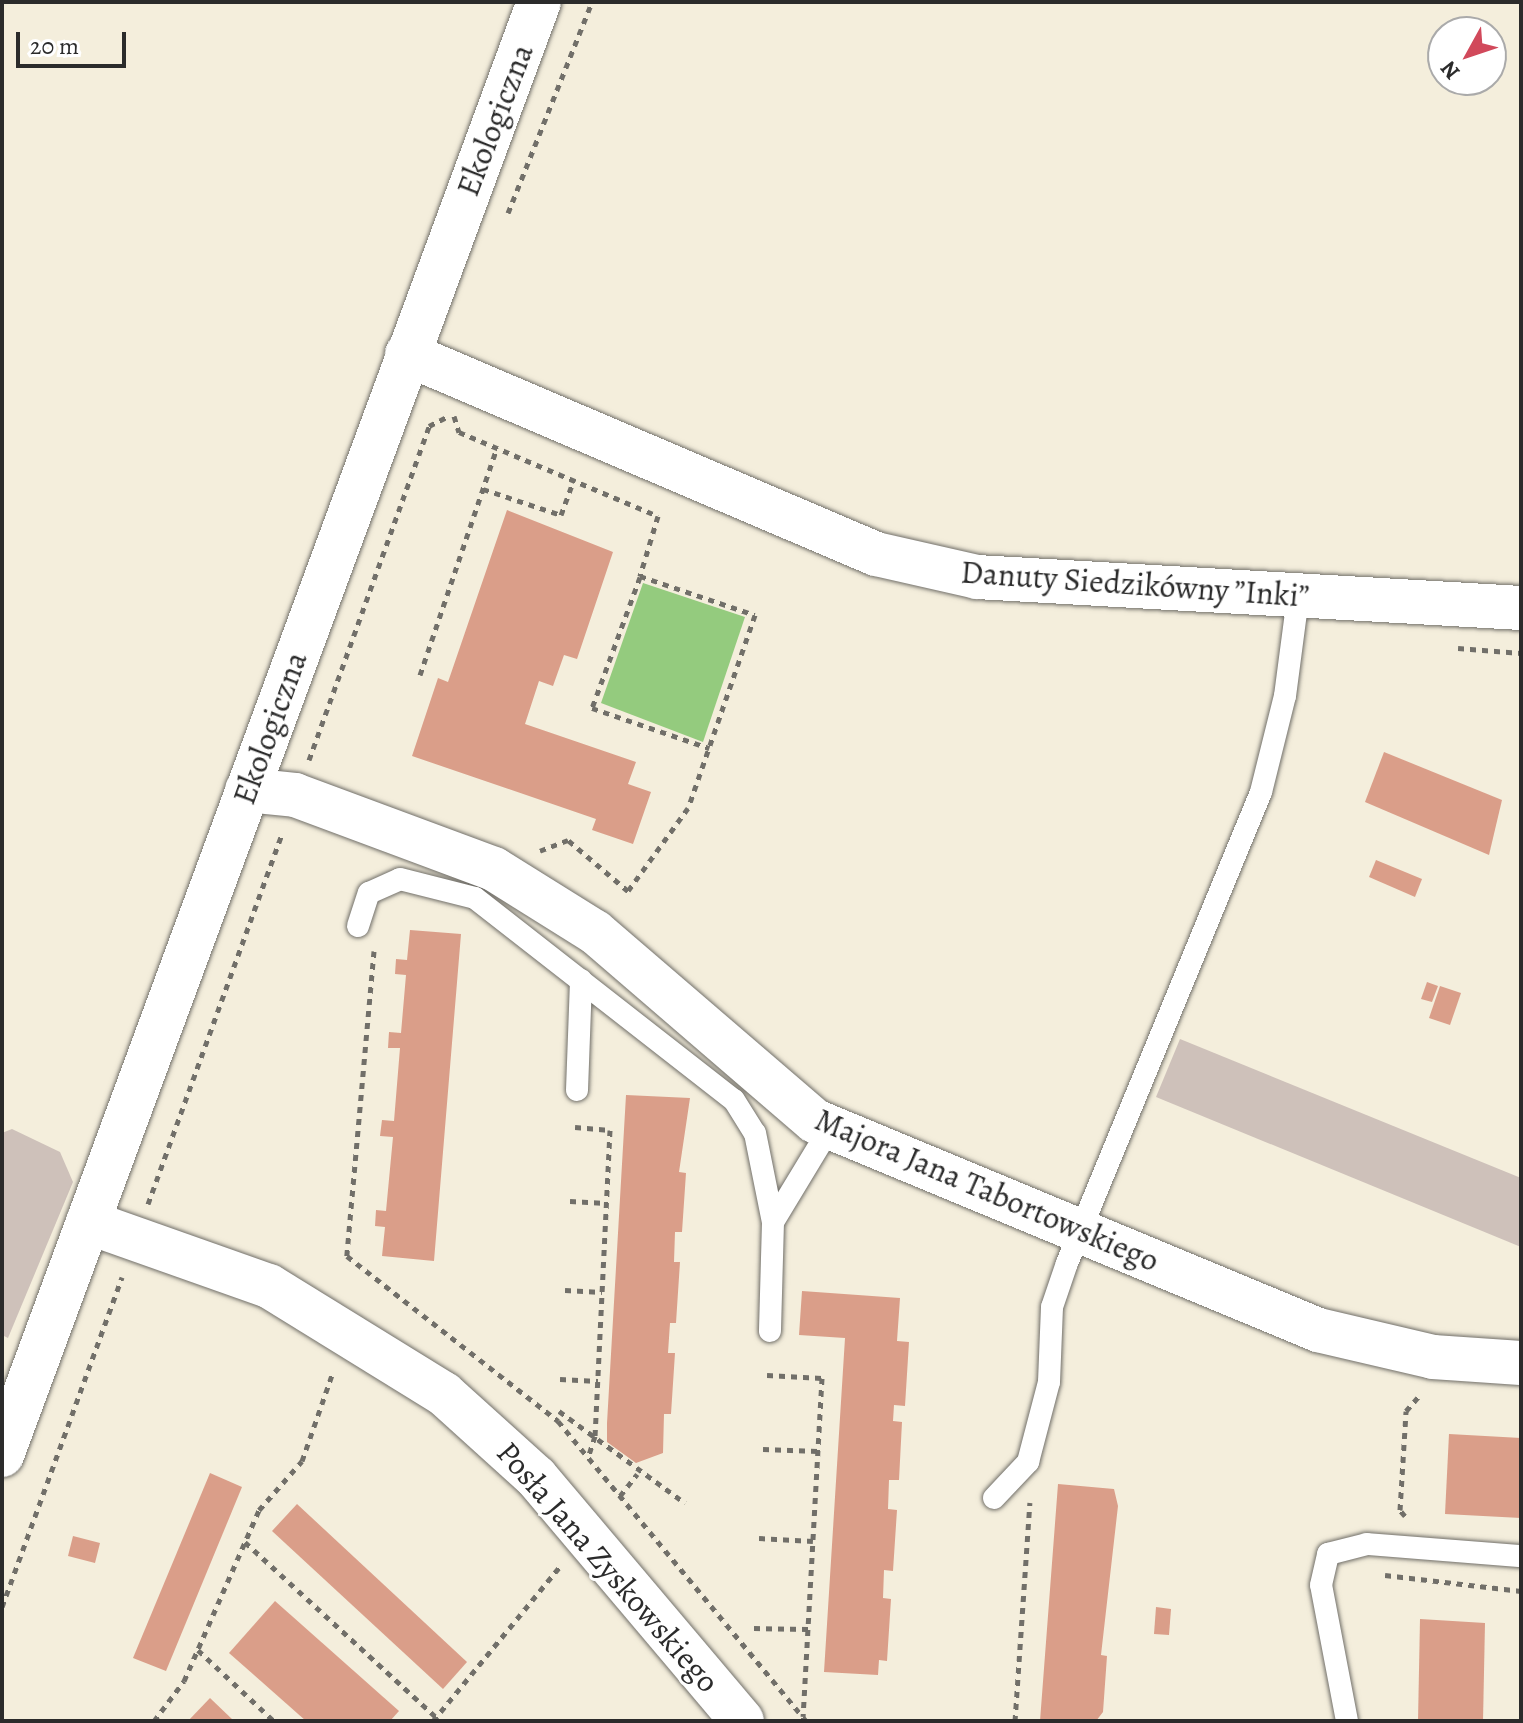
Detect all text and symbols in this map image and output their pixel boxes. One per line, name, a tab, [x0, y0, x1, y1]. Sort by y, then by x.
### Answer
scale bar	[20, 16, 130, 66]
north arrow	[1427, 16, 1507, 96]
text: 20 m	[30, 30, 79, 62]
street label: Ekologiczna	[448, 39, 542, 201]
text: N	[1434, 54, 1467, 86]
street label: Danuty Siedzikówny ”Inki”	[959, 553, 1311, 615]
street label: Ekologiczna	[225, 646, 315, 810]
street label: Majora Jana Tabortowskiego	[809, 1100, 1165, 1280]
street label: Posła Jana Zyskowskiego	[489, 1434, 727, 1700]

